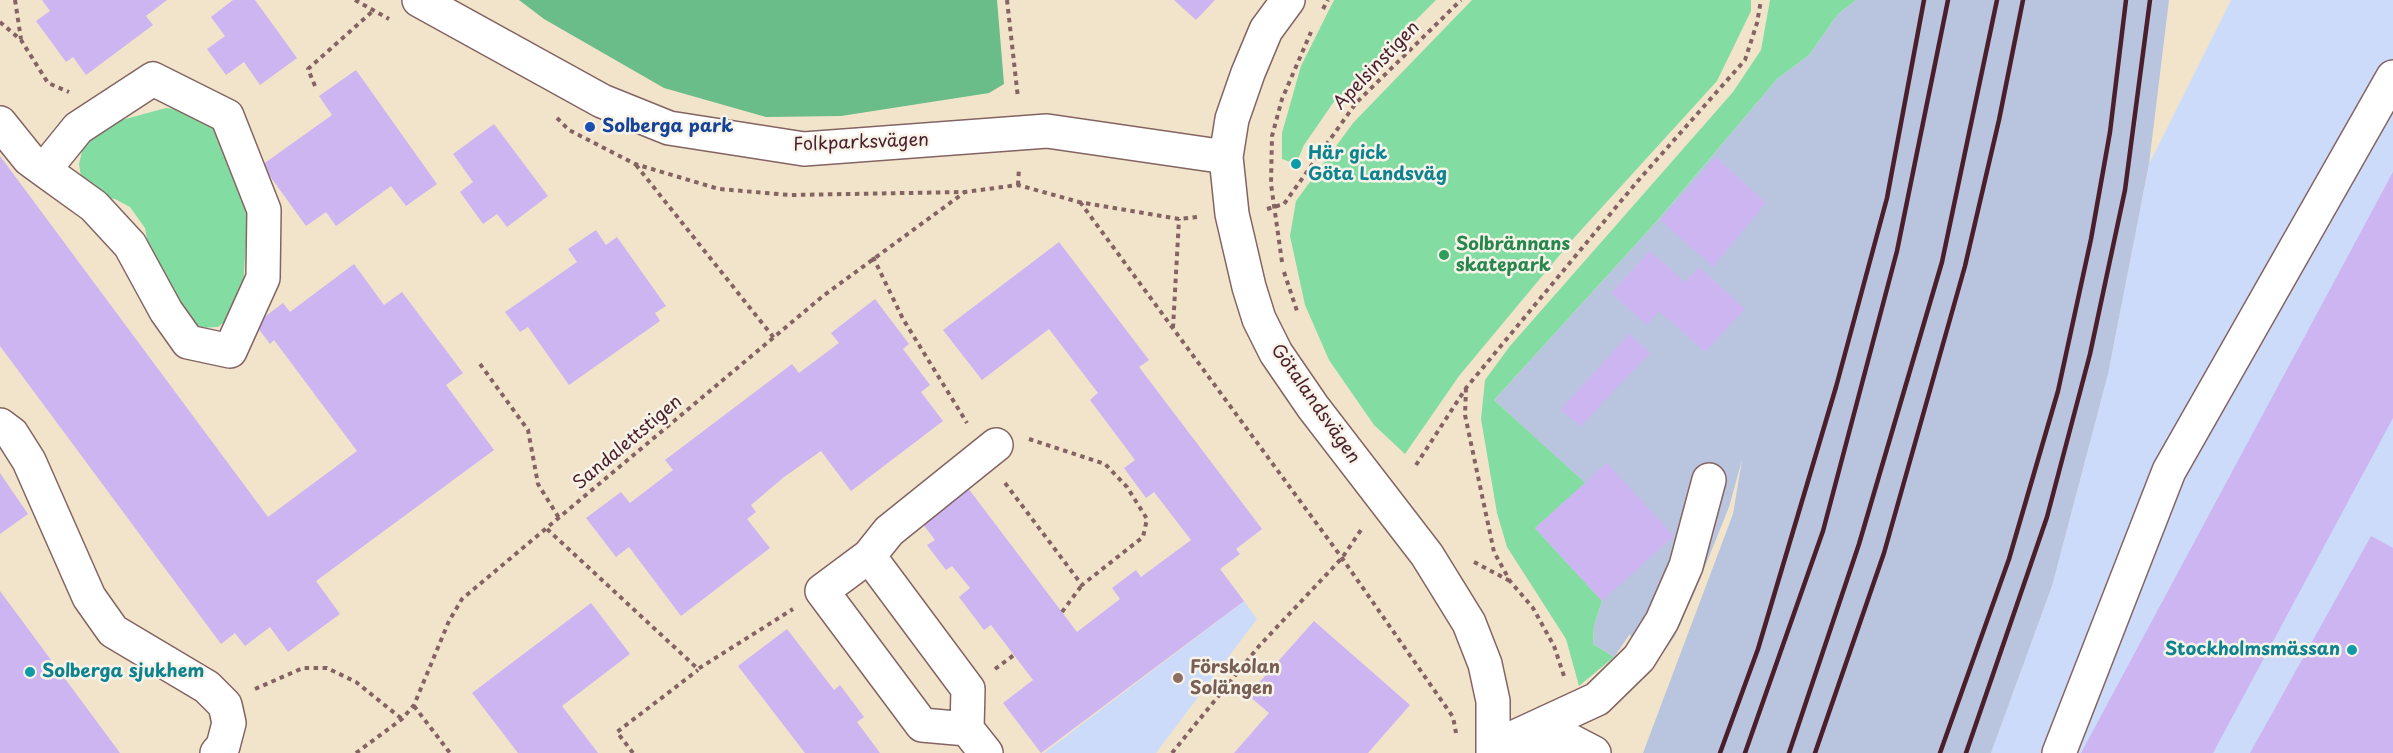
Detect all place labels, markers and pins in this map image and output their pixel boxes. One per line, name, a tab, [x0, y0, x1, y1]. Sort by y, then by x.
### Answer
place label: Solberga park	[602, 116, 733, 138]
marker: Solberga park	[583, 120, 597, 134]
place label: Här gick Göta Landsväg	[1308, 143, 1447, 186]
marker: Här gick Göta Landsväg	[1289, 157, 1303, 171]
place label: Solbrännans skatepark	[1456, 234, 1570, 276]
marker: Solbrännans skatepark	[1437, 248, 1451, 262]
place label: Stockholmsmässan	[2165, 639, 2340, 661]
marker: Stockholmsmässan	[2345, 643, 2359, 657]
place label: Förskolan Solängen	[1190, 657, 1280, 700]
place label: Solberga sjukhem	[42, 661, 204, 683]
marker: Solberga sjukhem	[23, 665, 37, 679]
marker: Förskolan Solängen	[1171, 671, 1185, 685]

